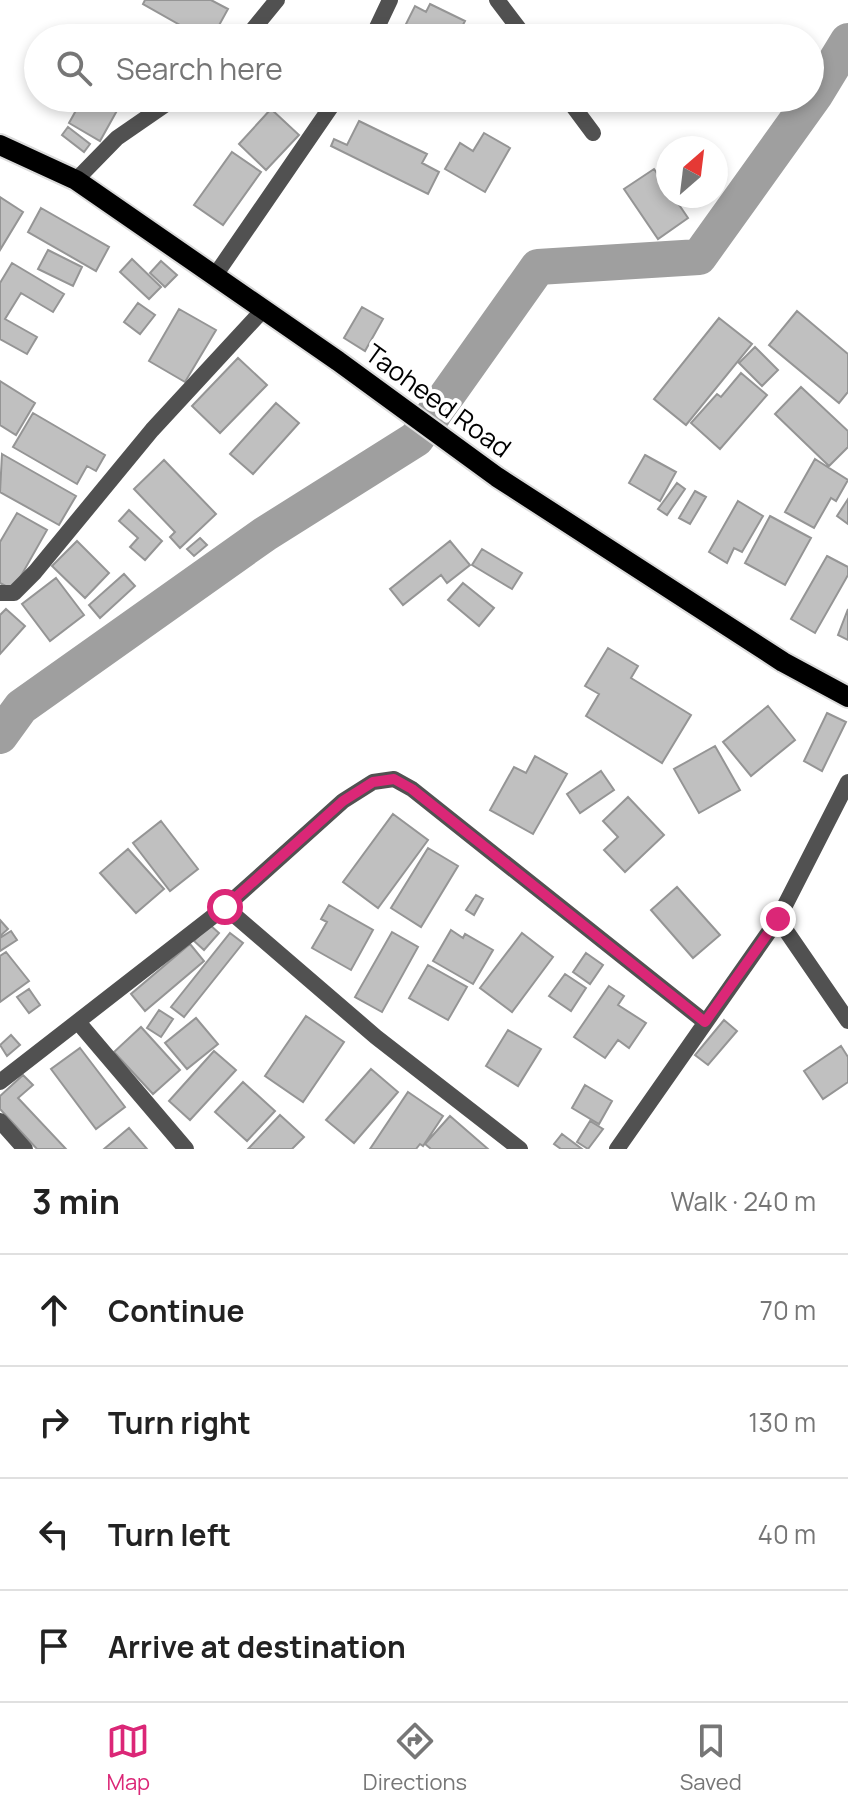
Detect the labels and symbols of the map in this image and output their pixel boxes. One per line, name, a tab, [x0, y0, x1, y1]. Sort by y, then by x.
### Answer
north arrow	[656, 136, 728, 208]
street label: Taoheed Road	[359, 335, 519, 465]
route start	[207, 889, 243, 925]
route end	[760, 901, 796, 937]

